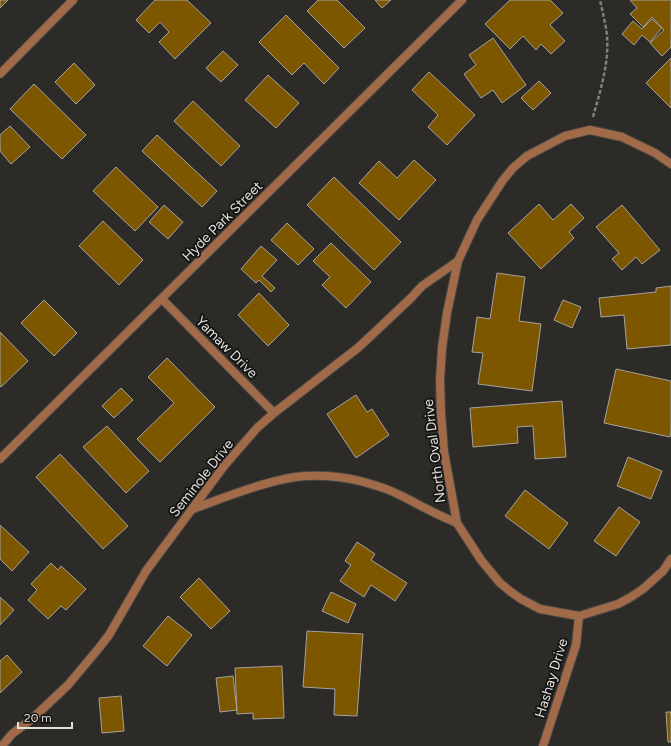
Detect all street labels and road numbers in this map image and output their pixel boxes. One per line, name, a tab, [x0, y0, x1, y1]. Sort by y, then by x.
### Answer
street label: Hyde Park Street	[179, 178, 266, 265]
street label: Yamaw Drive	[192, 313, 261, 382]
street label: North Oval Drive	[420, 398, 449, 504]
street label: Seminole Drive	[166, 436, 237, 521]
street label: Hashay Drive	[531, 636, 572, 720]

